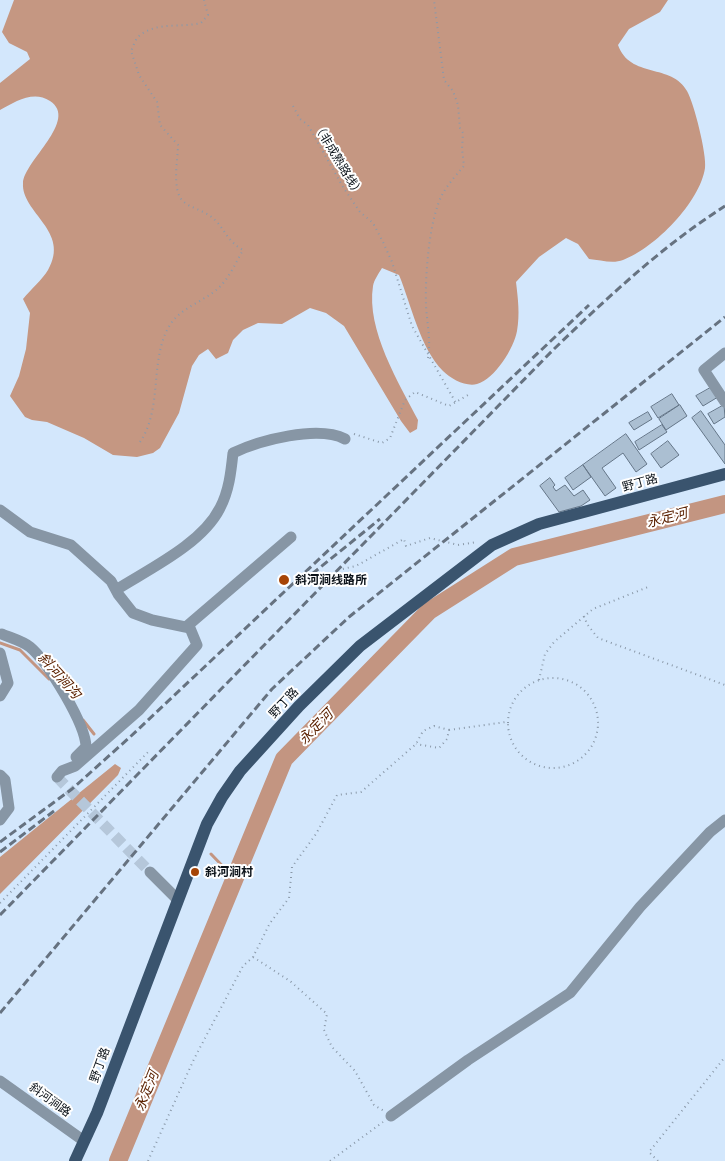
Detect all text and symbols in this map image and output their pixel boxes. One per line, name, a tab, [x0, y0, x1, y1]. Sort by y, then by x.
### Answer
street label: （非成熟路线）	[310, 120, 366, 200]
street label: 野丁路	[621, 471, 659, 495]
water label: 永定河	[645, 505, 689, 531]
marker: 斜河涧线路所	[277, 573, 291, 587]
place label: 斜河涧线路所	[295, 573, 367, 587]
water label: 斜河涧沟	[34, 650, 84, 702]
street label: 野丁路	[266, 685, 302, 721]
water label: 永定河	[295, 706, 337, 748]
place label: 斜河涧村	[205, 865, 253, 879]
marker: 斜河涧村	[189, 866, 201, 878]
street label: 野丁路	[87, 1046, 113, 1084]
water label: 永定河	[131, 1068, 163, 1114]
street label: 斜河涧路	[26, 1080, 74, 1120]

